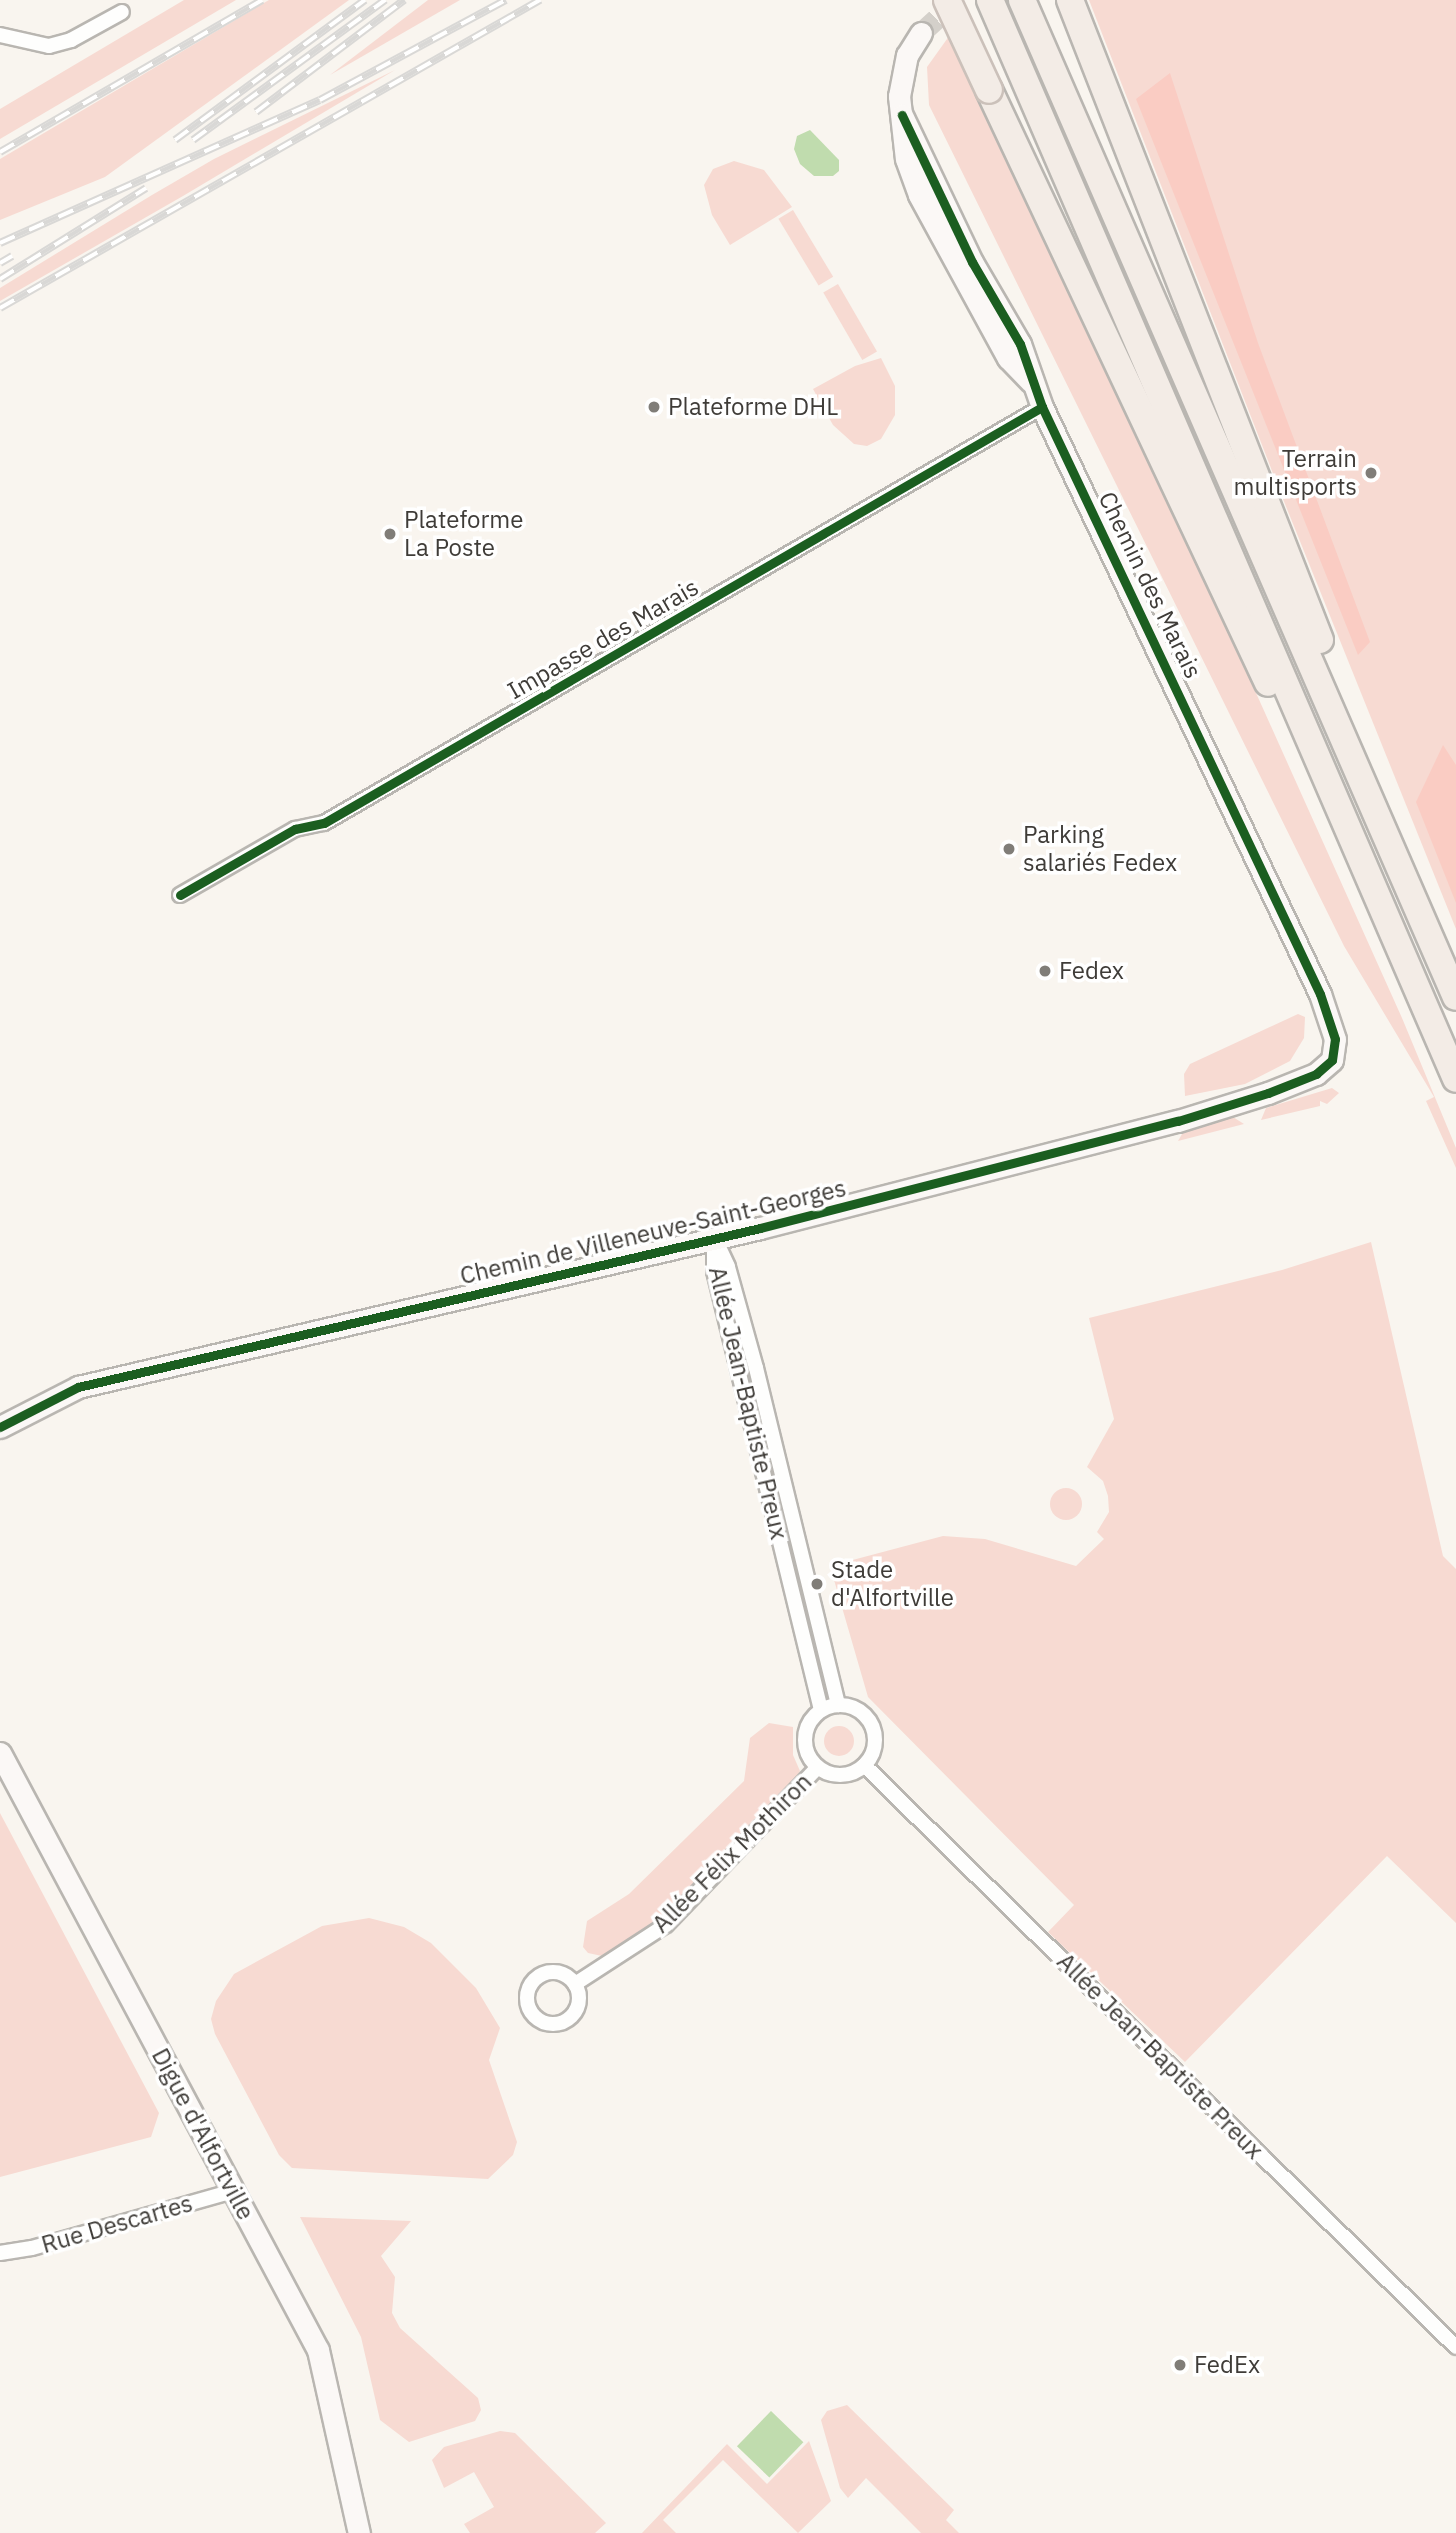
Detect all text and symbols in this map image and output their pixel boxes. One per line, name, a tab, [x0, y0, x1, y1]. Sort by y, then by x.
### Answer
place label: Plateforme DHL	[668, 393, 838, 421]
marker: Plateforme DHL	[646, 399, 662, 415]
place label: Terrain multisports	[1234, 445, 1357, 501]
marker: Terrain multisports	[1363, 465, 1379, 481]
street label: Chemin des Marais	[1092, 487, 1208, 683]
place label: Plateforme La Poste	[404, 506, 523, 562]
marker: Plateforme La Poste	[382, 526, 398, 542]
street label: Impasse des Marais	[503, 573, 703, 705]
place label: Parking salariés Fedex	[1023, 821, 1177, 877]
marker: Parking salariés Fedex	[1001, 841, 1017, 857]
place label: Fedex	[1059, 957, 1124, 985]
marker: Fedex	[1037, 963, 1053, 979]
street label: Chemin de Villeneuve-Saint-Georges	[457, 1174, 849, 1290]
street label: Allée Jean-Baptiste Preux	[703, 1264, 793, 1542]
place label: Stade d'Alfortville	[831, 1556, 954, 1612]
marker: Stade d'Alfortville	[809, 1576, 825, 1592]
street label: Allée Félix Mothiron	[646, 1767, 818, 1939]
street label: Allée Jean-Baptiste Preux	[1051, 1947, 1269, 2165]
street label: Digue d'Alfortville	[146, 2043, 260, 2225]
street label: Rue Descartes	[38, 2189, 196, 2259]
place label: FedEx	[1194, 2351, 1260, 2379]
marker: FedEx	[1172, 2357, 1188, 2373]

